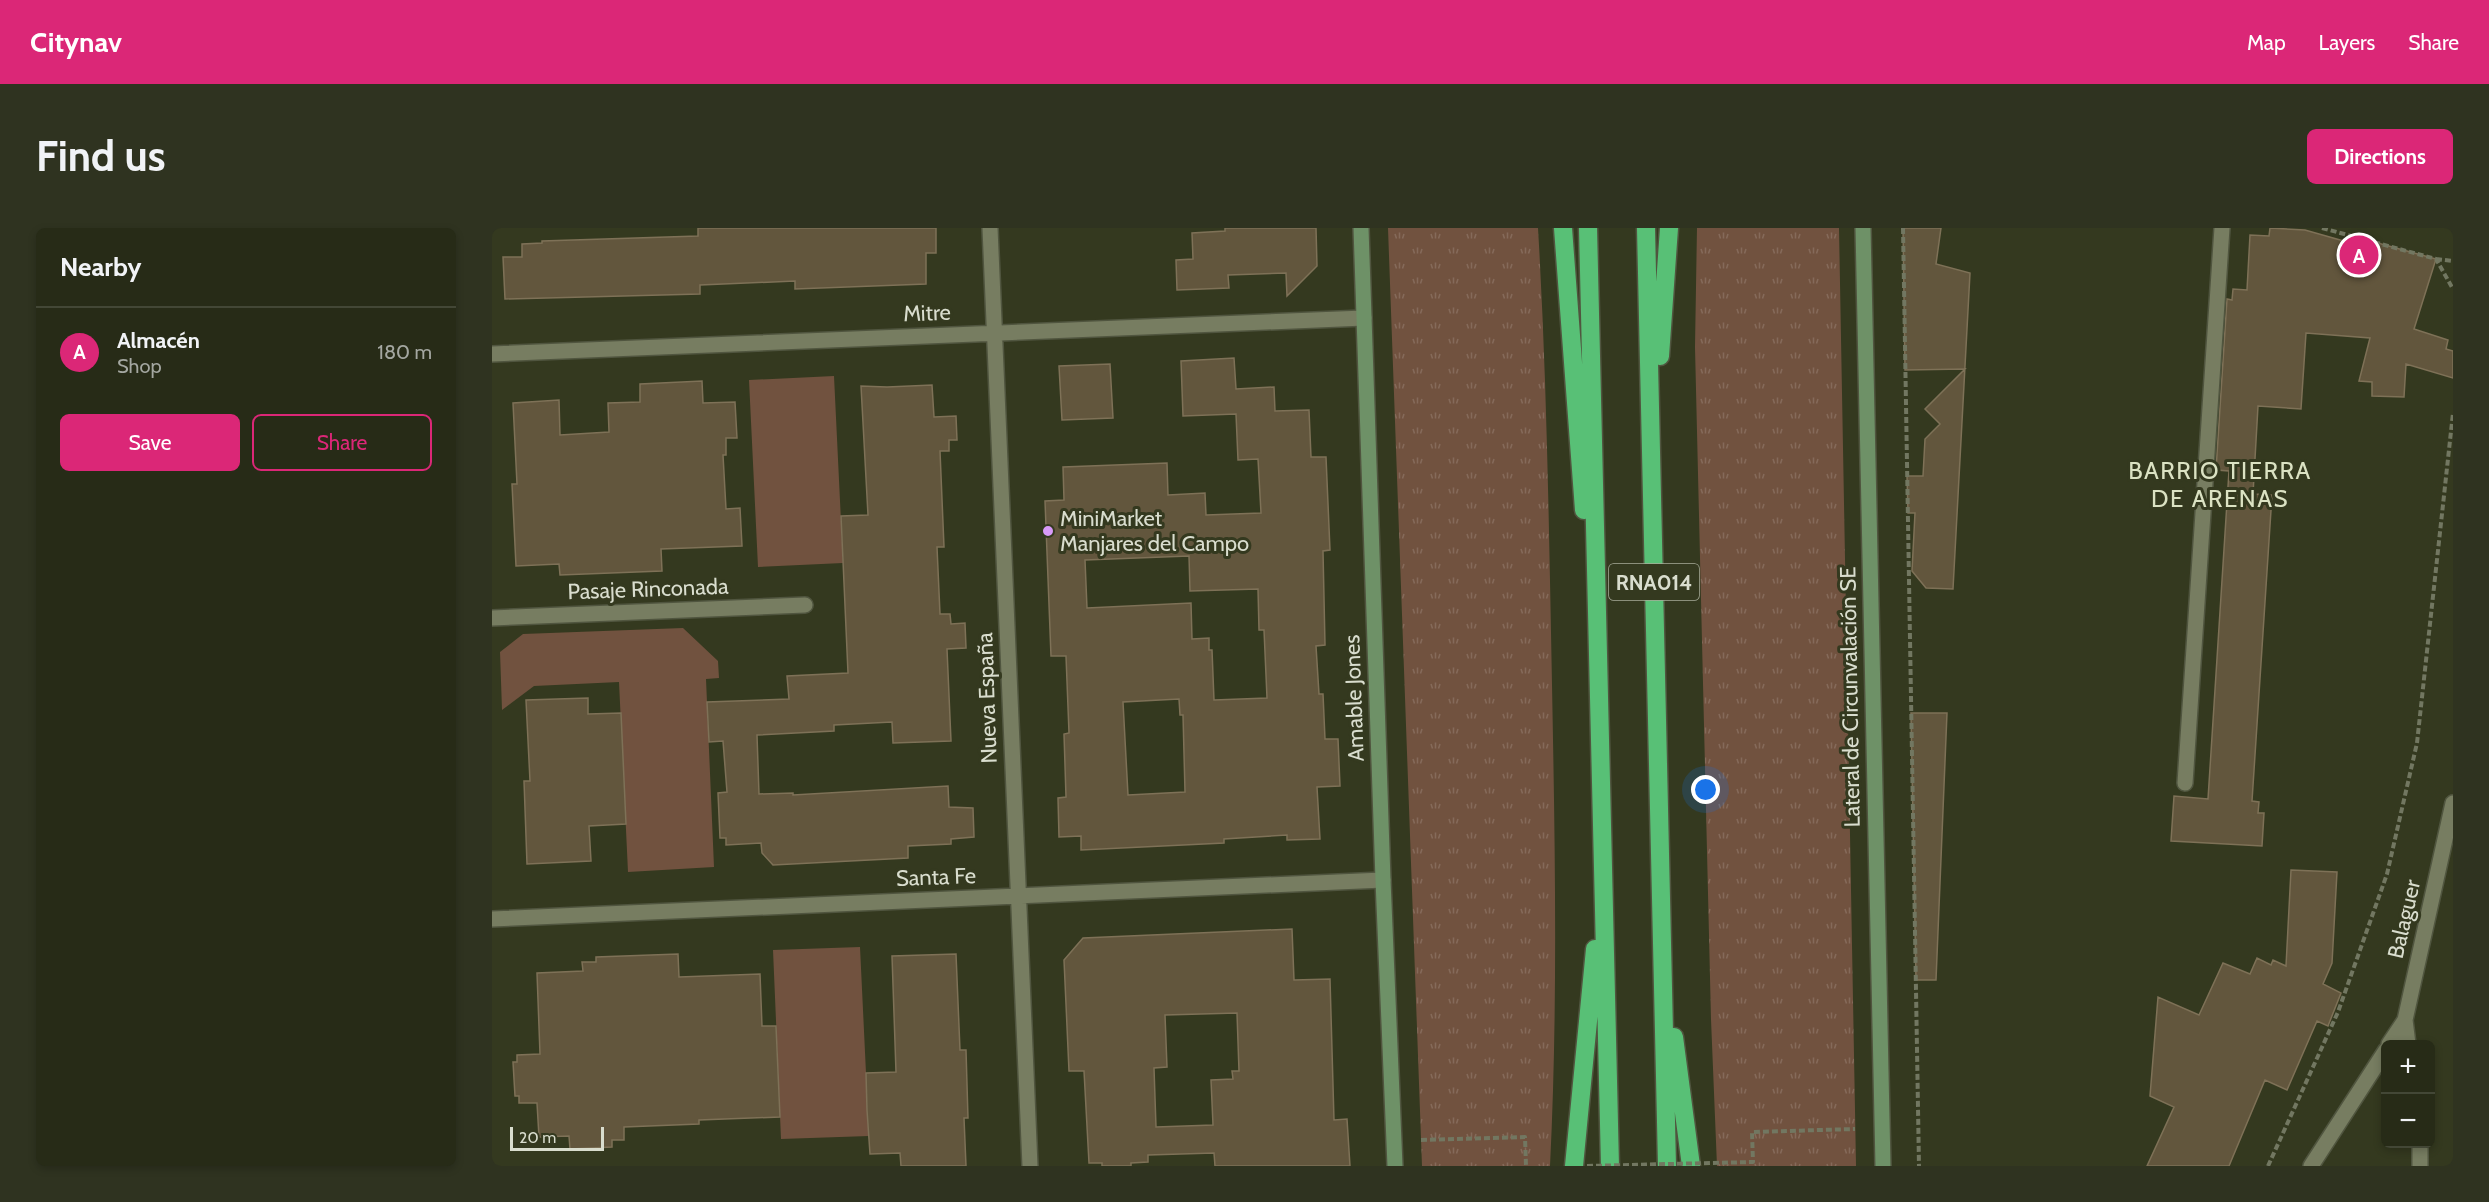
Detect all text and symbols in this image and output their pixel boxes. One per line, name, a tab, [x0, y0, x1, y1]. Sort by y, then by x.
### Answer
text: Citynav	[30, 25, 122, 59]
text: Map	[2247, 30, 2286, 55]
text: Layers	[2319, 30, 2375, 55]
text: Share	[2408, 30, 2459, 55]
button: Directions	[2307, 129, 2453, 184]
text: Find us	[36, 130, 165, 182]
pin: A	[2340, 232, 2378, 278]
text: Nearby	[60, 251, 141, 283]
street label: Mitre	[903, 299, 951, 327]
text: Almacén	[117, 327, 200, 354]
text: A	[73, 340, 86, 364]
text: 180 m	[377, 340, 432, 364]
text: Shop	[117, 354, 162, 378]
button: Save	[60, 414, 240, 471]
button: Share	[252, 414, 432, 471]
district label: BARRIO TIERRA DE ARENAS	[2128, 456, 2312, 513]
place label: MiniMarket Manjares del Campo	[1060, 505, 1249, 557]
marker: MiniMarket Manjares del Campo	[1041, 524, 1055, 538]
road number: RNA014	[1609, 564, 1699, 600]
street label: Lateral de Circunvalación SE	[1834, 566, 1866, 828]
street label: Pasaje Rinconada	[567, 573, 729, 605]
street label: Nueva España	[971, 632, 1003, 764]
street label: Amable Jones	[1338, 634, 1370, 762]
your location	[1691, 775, 1720, 804]
street label: Santa Fe	[895, 862, 977, 892]
street label: Balaguer	[2382, 877, 2426, 961]
map controls	[2381, 1040, 2435, 1148]
button: +	[2381, 1040, 2435, 1094]
button: −	[2381, 1094, 2435, 1148]
scale bar	[510, 1124, 604, 1152]
text: 20 m	[519, 1128, 556, 1147]

